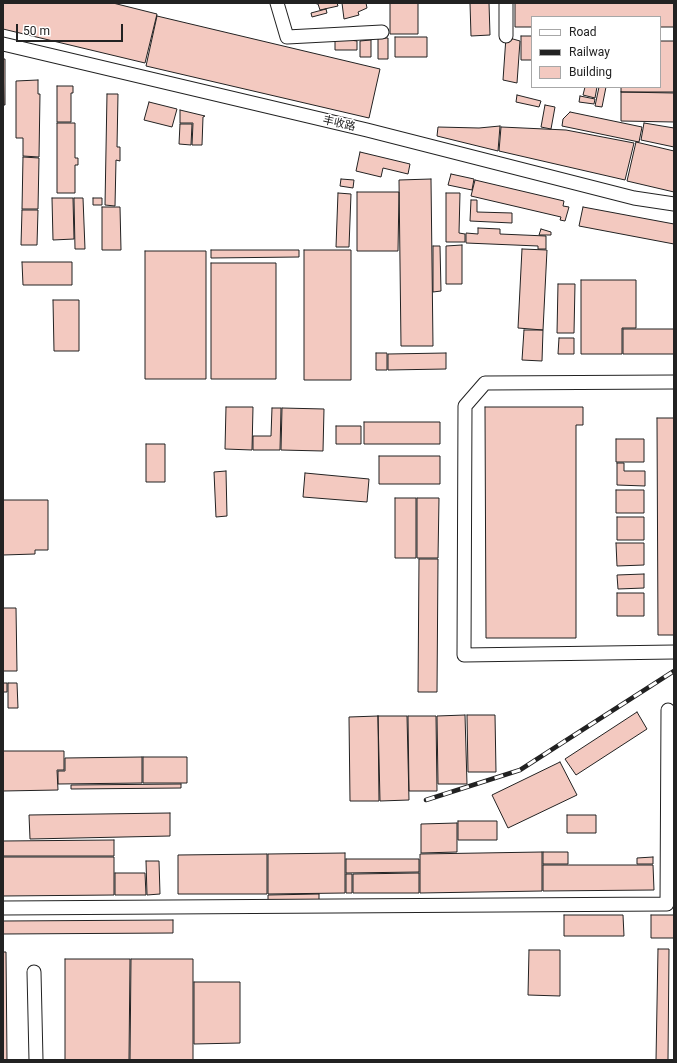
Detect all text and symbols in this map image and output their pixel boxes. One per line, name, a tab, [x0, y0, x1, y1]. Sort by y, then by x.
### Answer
scale bar	[18, 16, 125, 42]
legend	[531, 16, 661, 88]
text: 50 m	[23, 24, 50, 38]
text: Road	[569, 25, 597, 39]
text: Railway	[569, 45, 610, 59]
text: Building	[569, 65, 612, 79]
street label: 丰收路	[321, 114, 357, 134]

